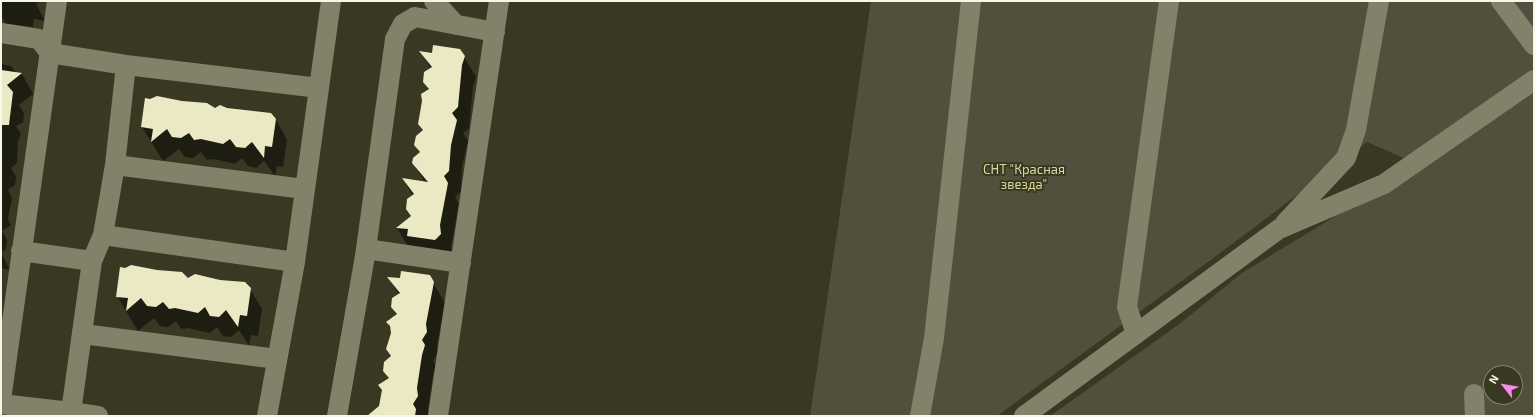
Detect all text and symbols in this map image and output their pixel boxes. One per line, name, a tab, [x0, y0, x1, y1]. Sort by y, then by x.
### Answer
park label: СНТ "Красная звезда"	[983, 162, 1065, 193]
north arrow	[1483, 365, 1523, 405]
text: N	[1486, 372, 1501, 386]

